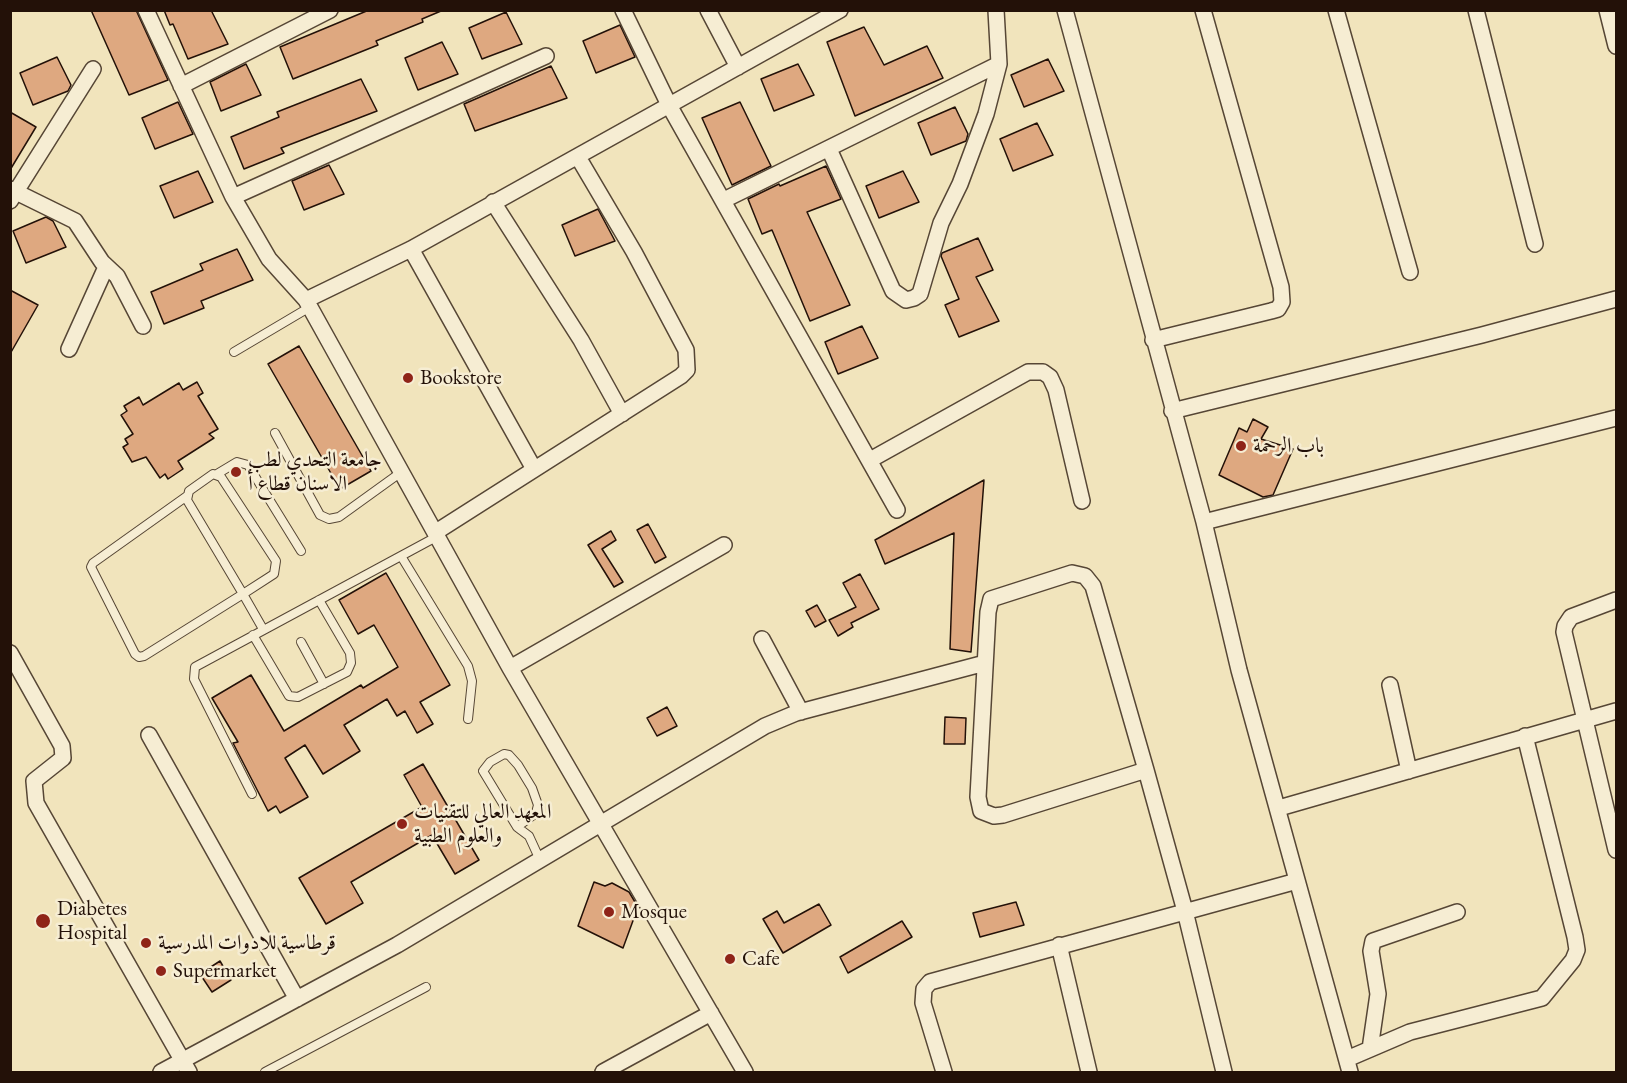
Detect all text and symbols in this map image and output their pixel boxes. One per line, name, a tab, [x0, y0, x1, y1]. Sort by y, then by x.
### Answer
place label: Bookstore	[420, 365, 502, 391]
marker: Bookstore	[401, 371, 415, 385]
place label: باب الرحمة	[1253, 433, 1324, 459]
marker: باب الرحمة	[1234, 439, 1248, 453]
place label: جامعة التحدي لطب الاسنان قطاع أ	[248, 447, 382, 497]
marker: جامعة التحدي لطب الاسنان قطاع أ	[229, 465, 243, 479]
place label: المعهد العالي للتقنيات والعلوم الطبية	[414, 799, 552, 849]
marker: المعهد العالي للتقنيات والعلوم الطبية	[395, 817, 409, 831]
place label: Diabetes Hospital	[57, 896, 127, 946]
place label: Mosque	[621, 899, 687, 925]
marker: Mosque	[602, 905, 616, 919]
marker: Diabetes Hospital	[34, 912, 52, 930]
place label: قرطاسية للادوات المدرسية	[158, 930, 336, 956]
marker: قرطاسية للادوات المدرسية	[139, 936, 153, 950]
place label: Cafe	[742, 946, 780, 972]
marker: Cafe	[723, 952, 737, 966]
place label: Supermarket	[173, 958, 276, 984]
marker: Supermarket	[154, 964, 168, 978]

